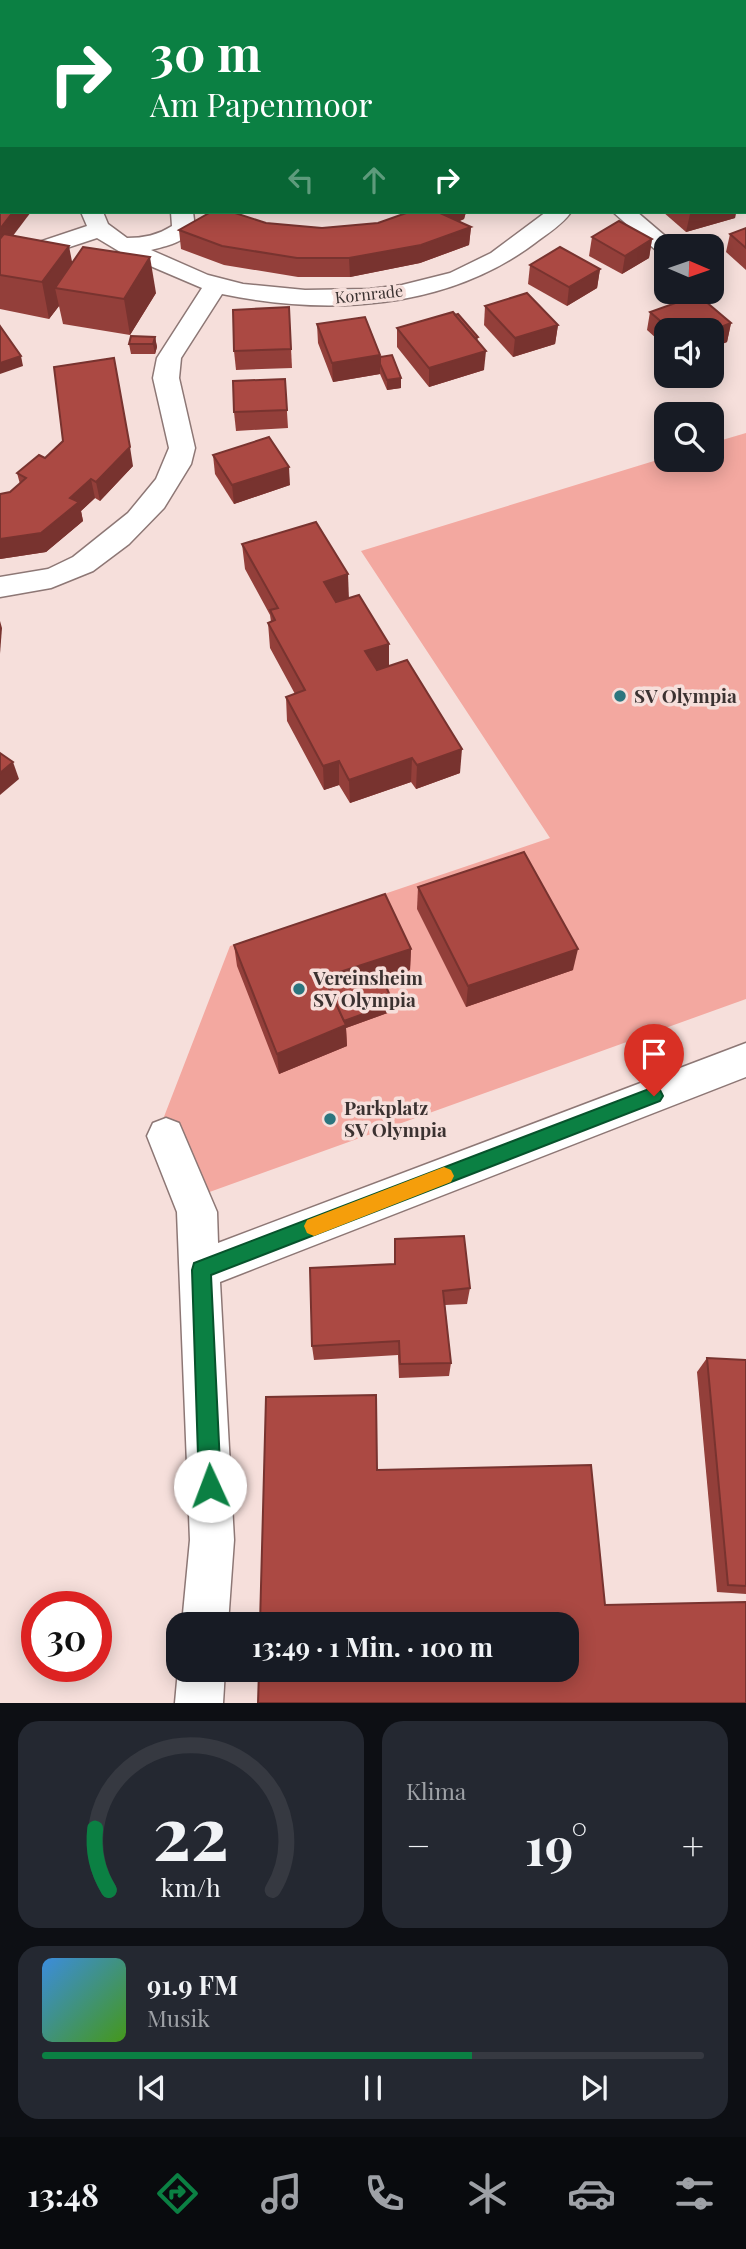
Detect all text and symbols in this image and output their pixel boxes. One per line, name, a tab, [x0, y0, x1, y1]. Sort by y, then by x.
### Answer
text: 30 m	[150, 19, 261, 84]
icon: right	[35, 28, 126, 119]
text: Am Papenmoor	[150, 82, 373, 125]
icon: left	[282, 161, 320, 199]
icon: ahead	[355, 161, 393, 199]
icon: right	[428, 161, 466, 199]
north arrow	[654, 234, 724, 304]
map controls	[654, 234, 724, 472]
street label: Kornrade	[334, 279, 404, 308]
button: sound	[654, 318, 724, 388]
button: search	[654, 402, 724, 472]
place label: SV Olympia	[634, 682, 737, 708]
marker: SV Olympia	[612, 688, 628, 704]
place label: Vereinsheim SV Olympia	[312, 964, 423, 1012]
marker: Vereinsheim SV Olympia	[291, 981, 307, 997]
pin	[624, 1024, 684, 1096]
icon: arrive	[635, 1035, 673, 1073]
place label: Parkplatz SV Olympia	[344, 1094, 447, 1142]
marker: Parkplatz SV Olympia	[322, 1111, 338, 1127]
position arrow	[173, 1449, 247, 1523]
speed limit sign: 30	[21, 1591, 112, 1682]
text: 13:49 · 1 Min. · 100 m	[252, 1629, 493, 1664]
text: Klima	[406, 1775, 466, 1806]
text: 22	[153, 1782, 229, 1879]
text: 19°	[525, 1810, 588, 1879]
text: −	[406, 1819, 431, 1870]
text: +	[682, 1819, 704, 1870]
text: km/h	[161, 1870, 221, 1903]
text: 91.9 FM	[147, 1967, 238, 2002]
text: Musik	[147, 2002, 210, 2033]
icon: previous	[133, 2069, 171, 2107]
icon: pause	[354, 2069, 392, 2107]
icon: next	[575, 2069, 613, 2107]
icon: directions	[153, 2169, 202, 2218]
icon: music	[257, 2169, 306, 2218]
icon: phone	[360, 2169, 409, 2218]
icon: climate	[463, 2169, 512, 2218]
icon: car	[567, 2169, 616, 2218]
icon: filters	[670, 2169, 719, 2218]
text: 13:48	[27, 2172, 99, 2215]

